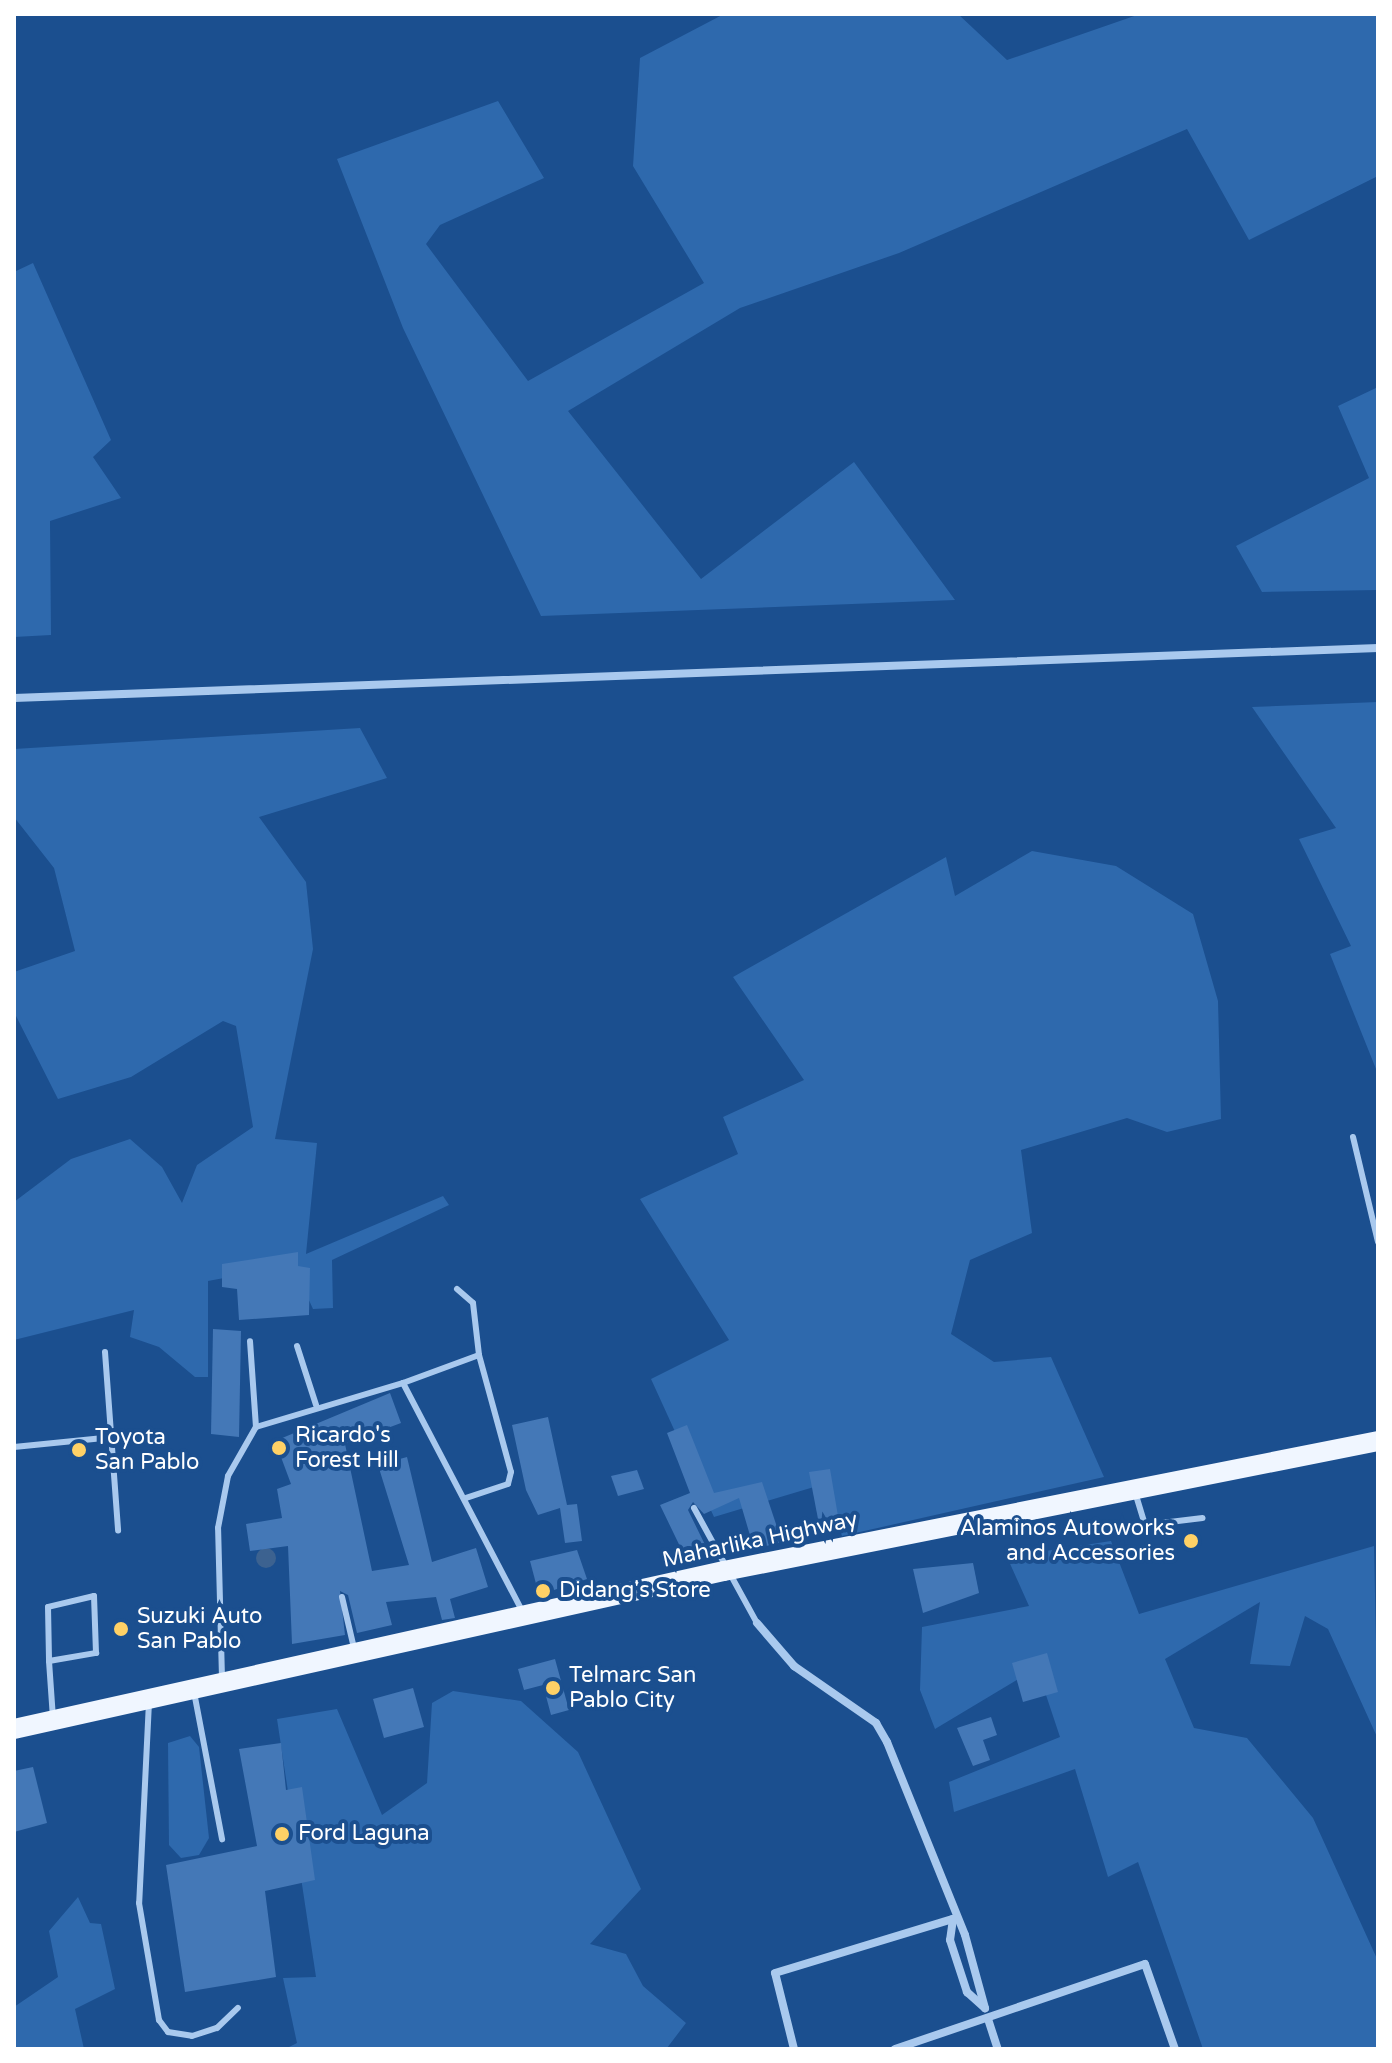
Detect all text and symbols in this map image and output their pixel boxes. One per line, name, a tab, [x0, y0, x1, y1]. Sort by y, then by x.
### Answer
place label: Ricardo's Forest Hill	[295, 1422, 399, 1474]
place label: Toyota San Pablo	[95, 1424, 199, 1476]
marker: Ricardo's Forest Hill	[270, 1439, 288, 1457]
marker: Toyota San Pablo	[70, 1441, 88, 1459]
street label: Maharlika Highway	[660, 1506, 860, 1574]
place label: Alaminos Autoworks and Accessories	[960, 1515, 1175, 1566]
marker: Alaminos Autoworks and Accessories	[1182, 1532, 1200, 1550]
place label: Didang's Store	[559, 1578, 711, 1604]
marker: Didang's Store	[534, 1582, 552, 1600]
place label: Suzuki Auto San Pablo	[137, 1603, 262, 1654]
marker: Suzuki Auto San Pablo	[112, 1620, 130, 1638]
place label: Telmarc San Pablo City	[569, 1662, 696, 1714]
marker: Telmarc San Pablo City	[544, 1679, 562, 1697]
place label: Ford Laguna	[298, 1821, 430, 1847]
marker: Ford Laguna	[273, 1825, 291, 1843]

